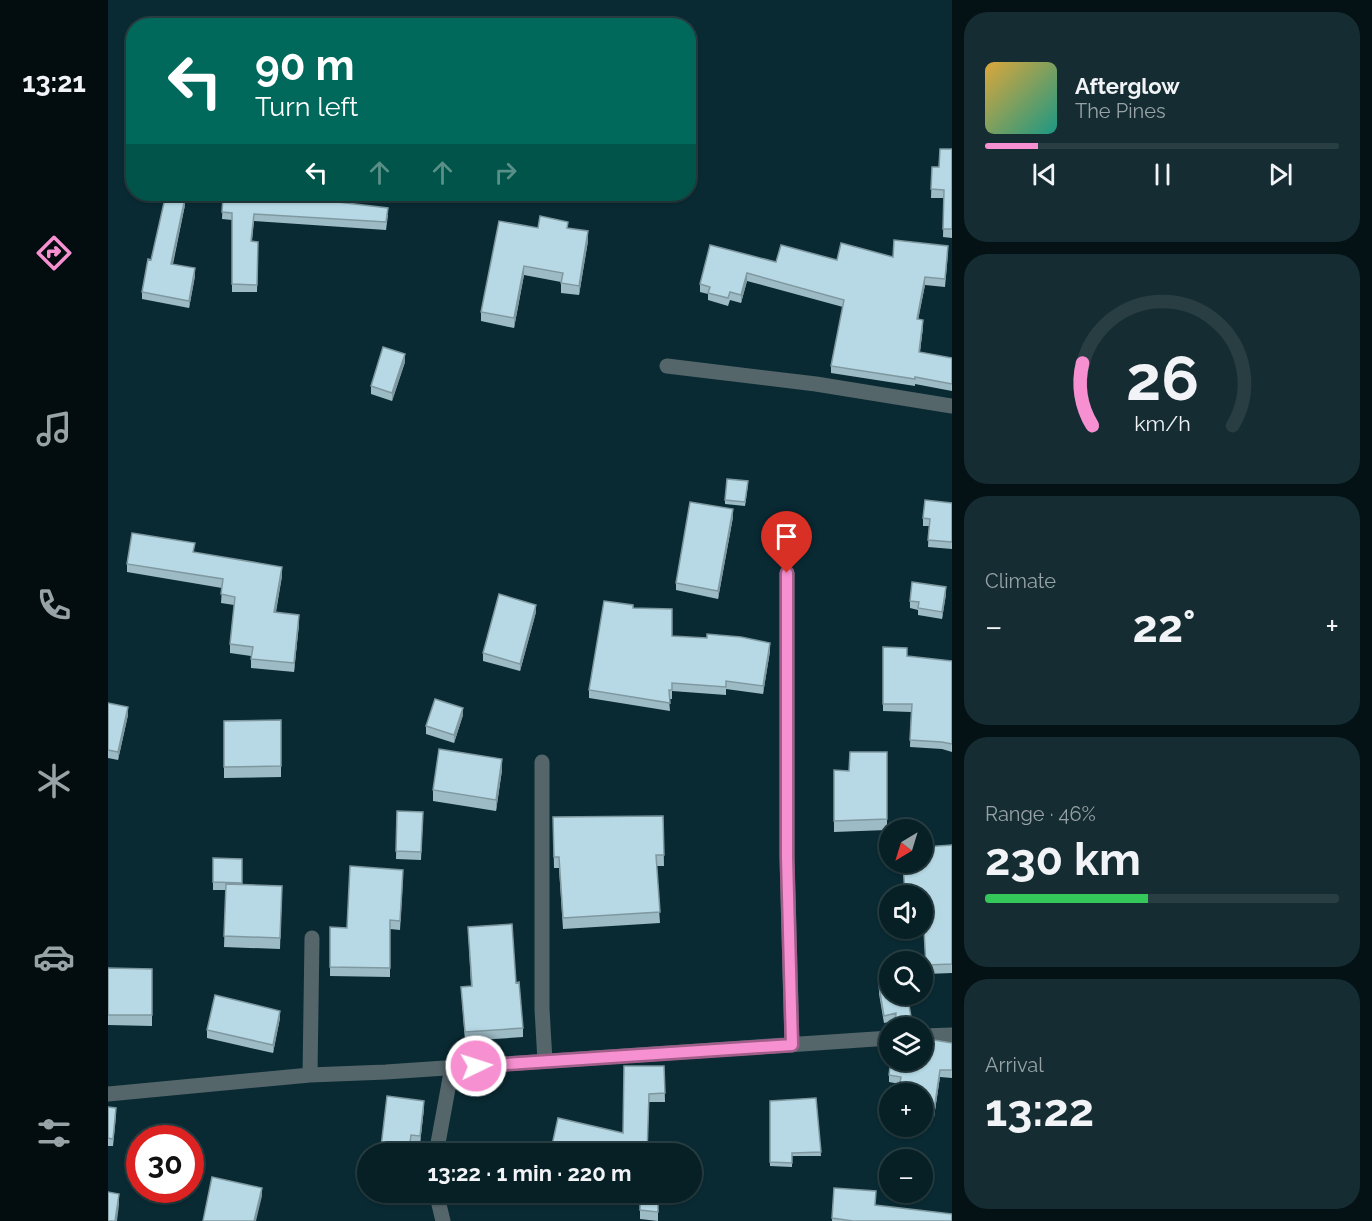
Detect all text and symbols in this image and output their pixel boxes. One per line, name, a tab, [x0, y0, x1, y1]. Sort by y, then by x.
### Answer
text: 90 m	[255, 41, 355, 90]
icon: left	[156, 42, 234, 120]
text: 13:21	[22, 67, 86, 98]
text: Afterglow	[1075, 73, 1180, 99]
text: Turn left	[255, 91, 358, 122]
text: The Pines	[1075, 99, 1166, 123]
icon: left	[300, 156, 333, 189]
icon: ahead	[363, 156, 396, 189]
icon: ahead	[426, 156, 459, 189]
icon: right	[489, 156, 522, 189]
icon: previous	[1028, 158, 1061, 191]
icon: pause	[1146, 158, 1179, 191]
icon: next	[1264, 158, 1297, 191]
icon: directions	[33, 232, 75, 274]
text: 26	[1125, 341, 1199, 415]
icon: music	[33, 408, 75, 450]
text: km/h	[1134, 411, 1190, 436]
pin	[761, 511, 812, 573]
icon: arrive	[770, 520, 803, 553]
text: Climate	[985, 569, 1056, 593]
icon: phone	[33, 584, 75, 626]
text: 22°	[1132, 600, 1196, 653]
text: −	[985, 607, 1003, 646]
text: +	[1325, 607, 1339, 646]
icon: climate	[33, 760, 75, 802]
text: Range · 46%	[985, 802, 1096, 826]
north arrow	[879, 819, 933, 873]
map controls	[879, 819, 933, 1203]
text: 230 km	[985, 833, 1141, 886]
button: sound	[879, 885, 933, 939]
icon: car	[33, 936, 75, 978]
button: search	[879, 951, 933, 1005]
button: layers	[879, 1017, 933, 1071]
position arrow	[444, 1034, 508, 1098]
text: Arrival	[985, 1053, 1044, 1077]
button: +	[879, 1083, 933, 1137]
text: 13:22	[985, 1084, 1094, 1137]
icon: filters	[33, 1112, 75, 1154]
speed limit sign: 30	[126, 1125, 204, 1203]
button: −	[879, 1149, 933, 1203]
text: 13:22 · 1 min · 220 m	[427, 1160, 632, 1186]

